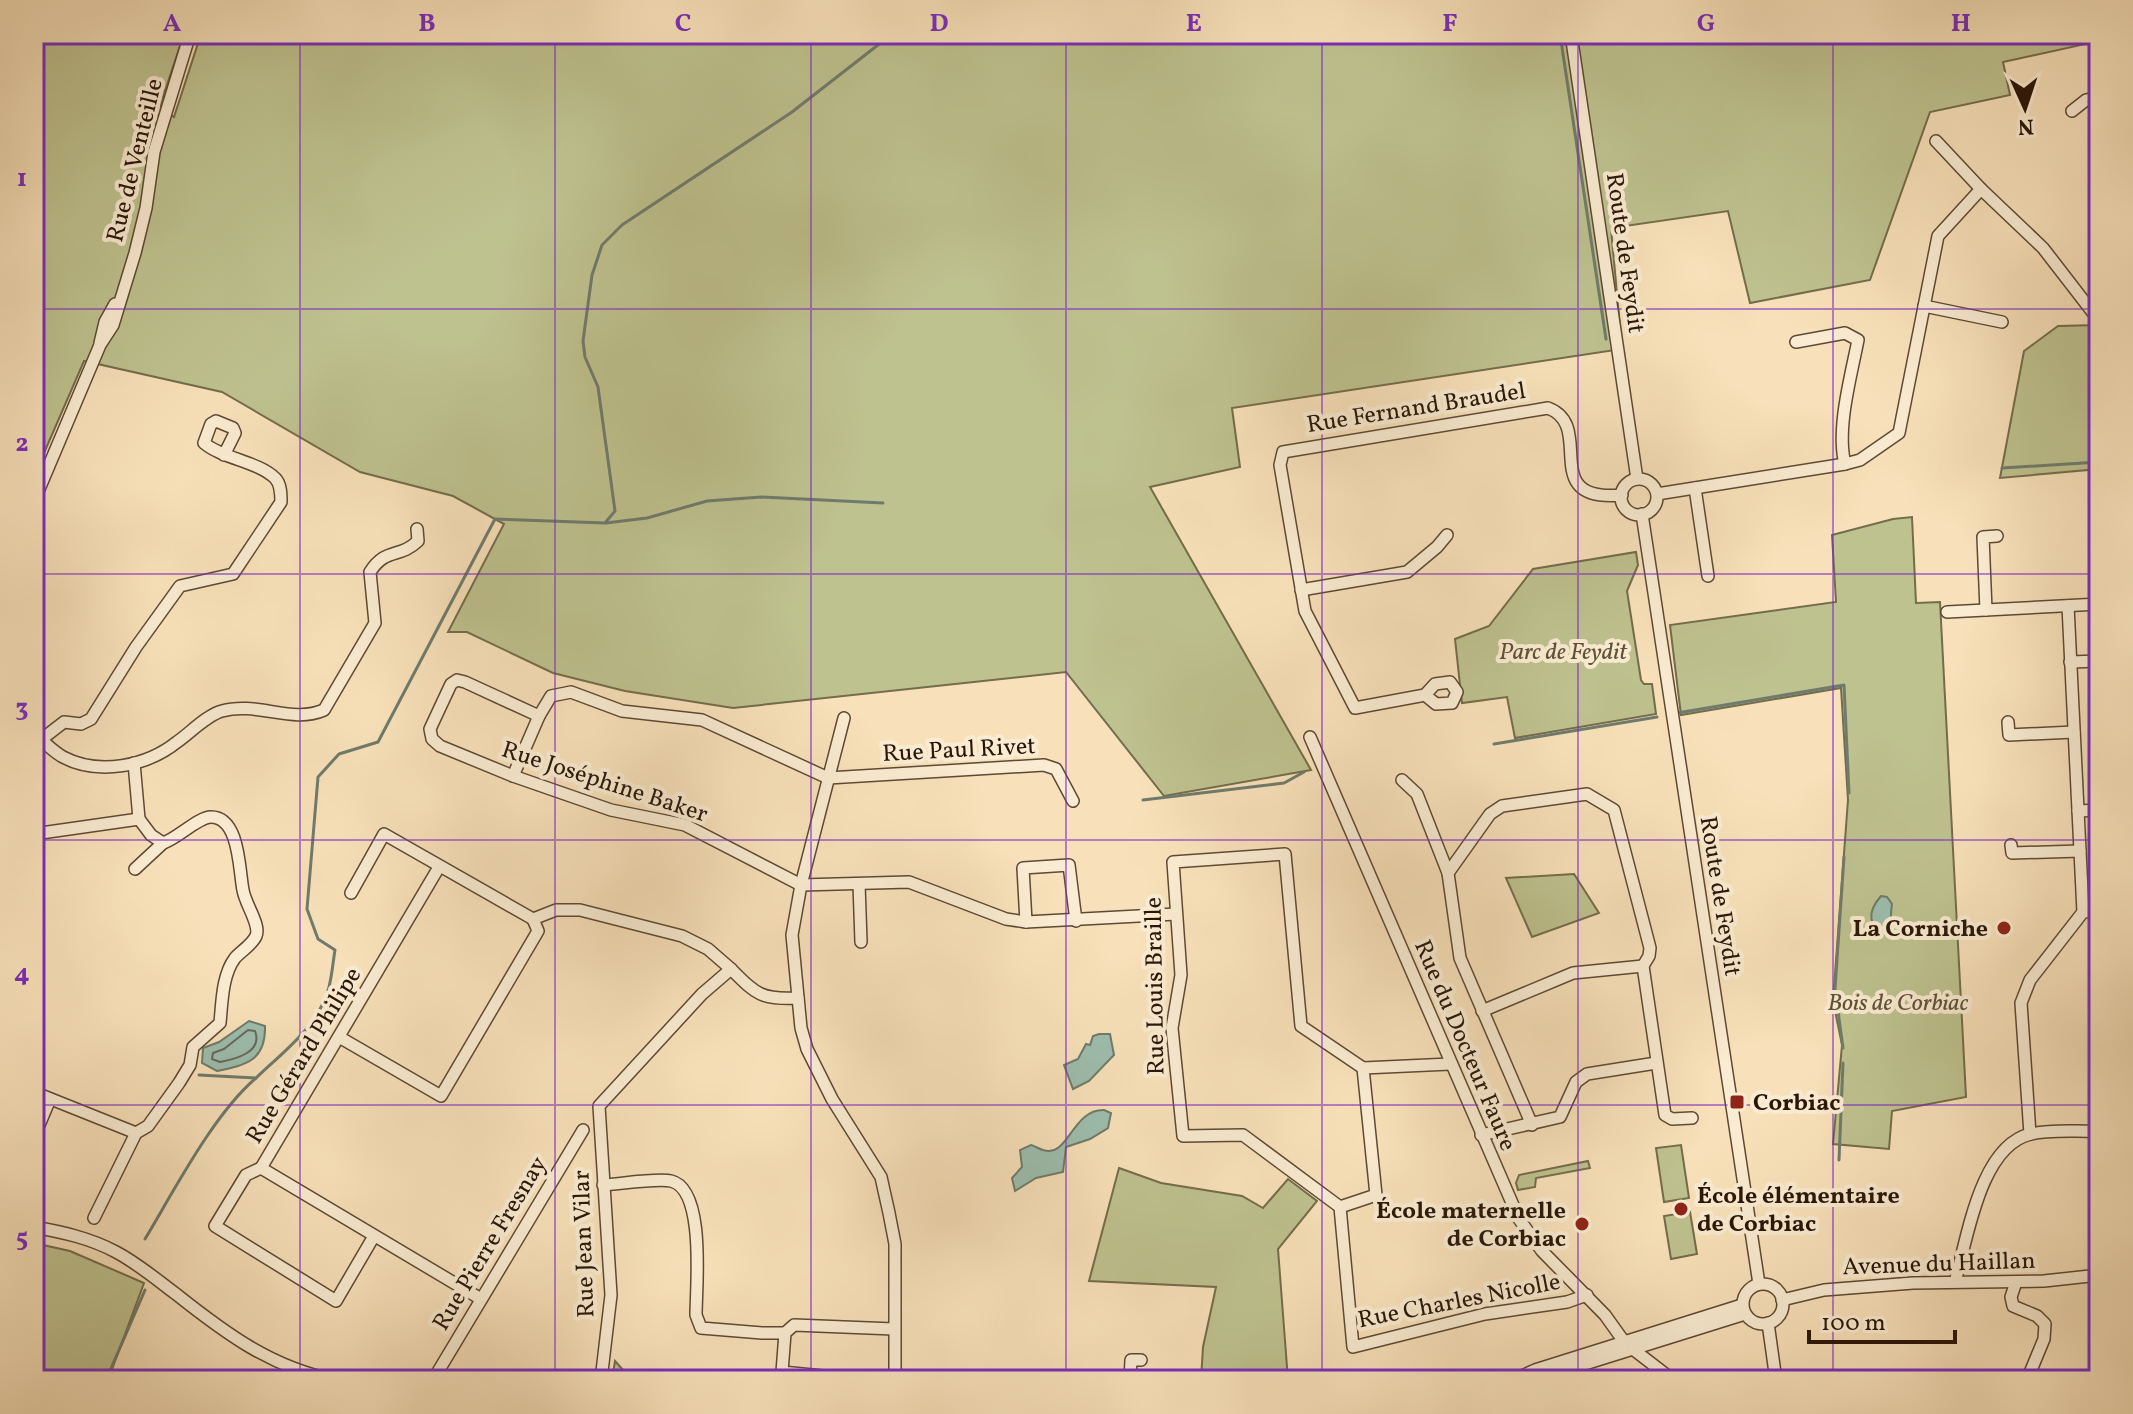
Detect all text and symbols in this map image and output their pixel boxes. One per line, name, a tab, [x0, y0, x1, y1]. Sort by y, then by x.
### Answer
text: A	[163, 6, 182, 42]
text: B	[418, 6, 436, 42]
text: C	[675, 6, 691, 42]
text: D	[929, 6, 949, 42]
text: E	[1186, 6, 1202, 42]
text: F	[1442, 6, 1458, 42]
text: G	[1697, 6, 1715, 42]
text: H	[1951, 6, 1971, 42]
north arrow	[1985, 68, 2065, 148]
street label: Rue de Venteille	[99, 75, 173, 246]
text: N	[2017, 110, 2035, 141]
text: 1	[17, 161, 27, 197]
street label: Route de Feydit	[1596, 171, 1652, 336]
street label: Rue Fernand Braudel	[1304, 375, 1528, 443]
text: 2	[15, 426, 29, 462]
park label: Parc de Feydit	[1499, 636, 1628, 670]
text: 3	[15, 691, 29, 727]
street label: Rue Paul Rivet	[882, 730, 1037, 772]
street label: Rue Joséphine Baker	[497, 734, 712, 832]
street label: Route de Feydit	[1690, 814, 1748, 979]
street label: Rue Louis Braille	[1137, 897, 1175, 1075]
place label: La Corniche	[1853, 913, 1988, 947]
marker: La Corniche	[1995, 919, 2013, 937]
street label: Rue du Docteur Faure	[1404, 935, 1524, 1157]
text: 4	[14, 956, 30, 992]
street label: Rue Gérard Philipe	[239, 961, 371, 1151]
park label: Bois de Corbiac	[1828, 987, 1969, 1021]
place label: Corbiac	[1753, 1087, 1840, 1121]
marker: Corbiac	[1728, 1093, 1746, 1111]
street label: Rue Pierre Fresnay	[425, 1150, 556, 1338]
street label: Rue Jean Vilar	[565, 1170, 605, 1318]
place label: École élémentaire de Corbiac	[1697, 1180, 1900, 1242]
place label: École maternelle de Corbiac	[1376, 1195, 1566, 1257]
marker: École élémentaire de Corbiac	[1672, 1200, 1690, 1218]
marker: École maternelle de Corbiac	[1573, 1215, 1591, 1233]
text: 5	[16, 1221, 28, 1257]
street label: Avenue du Haillan	[1842, 1245, 2036, 1285]
street label: Rue Charles Nicolle	[1355, 1266, 1564, 1338]
scale bar	[1809, 1294, 1955, 1344]
text: 100 m	[1821, 1307, 1886, 1341]

